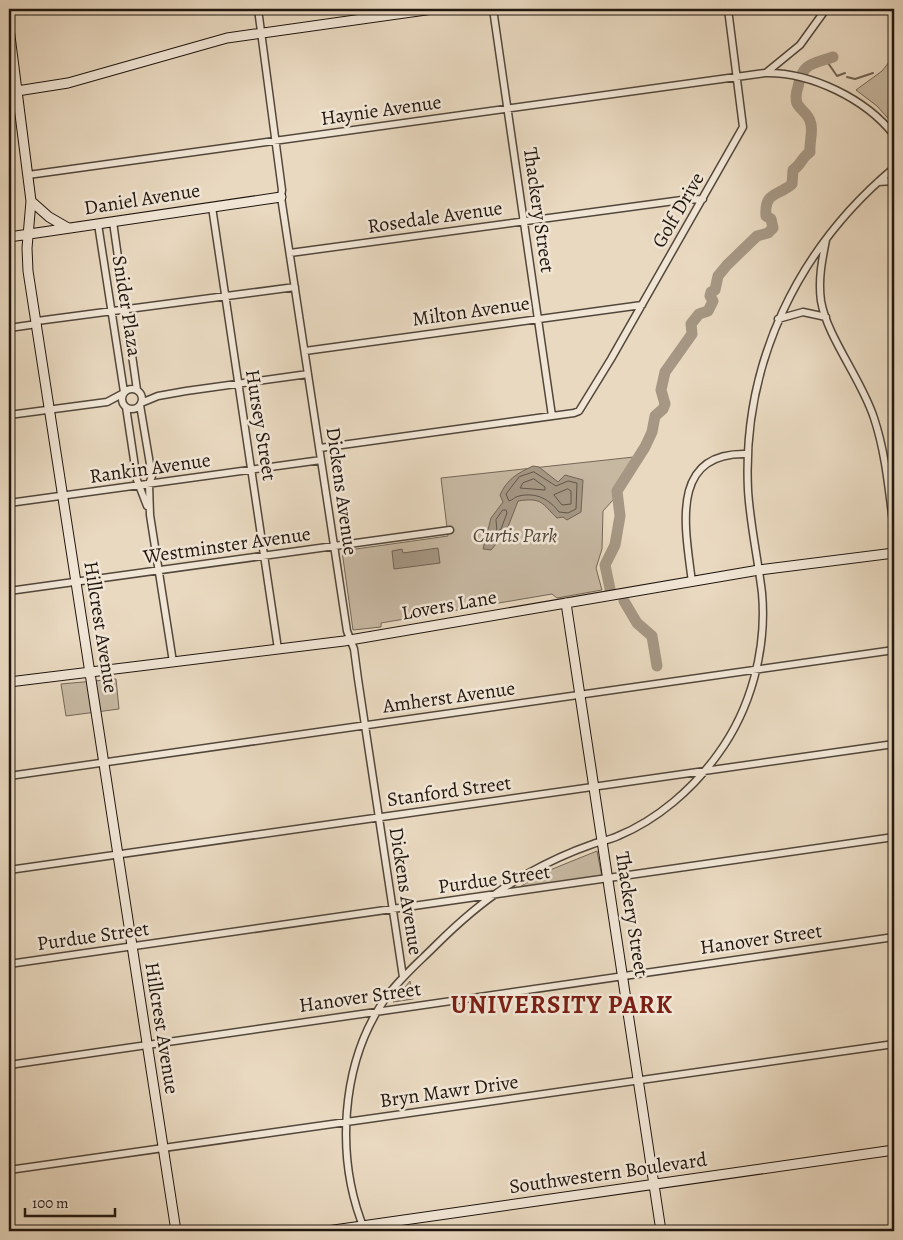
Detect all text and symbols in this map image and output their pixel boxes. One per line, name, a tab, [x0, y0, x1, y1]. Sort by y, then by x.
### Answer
street label: Haynie Avenue	[319, 88, 443, 132]
street label: Thackery Street	[517, 146, 561, 275]
street label: Golf Drive	[645, 167, 711, 253]
street label: Daniel Avenue	[82, 176, 202, 222]
street label: Rosedale Avenue	[366, 194, 504, 240]
street label: Snider Plaza	[106, 253, 148, 359]
street label: Milton Avenue	[411, 289, 531, 333]
street label: Hursey Street	[239, 367, 283, 483]
street label: Dickens Avenue	[320, 425, 364, 557]
street label: Rankin Avenue	[88, 446, 212, 490]
street label: Westminster Avenue	[141, 520, 312, 570]
park label: Curtis Park	[473, 522, 557, 549]
street label: Hillcrest Avenue	[77, 559, 125, 695]
street label: Lovers Lane	[399, 583, 499, 627]
street label: Amherst Avenue	[380, 674, 517, 720]
street label: Stanford Street	[385, 769, 513, 813]
street label: Dickens Avenue	[383, 825, 429, 957]
street label: Thackery Street	[609, 850, 655, 979]
street label: Purdue Street	[436, 858, 552, 900]
street label: Purdue Street	[35, 915, 151, 957]
street label: Hanover Street	[698, 917, 824, 961]
street label: Hillcrest Avenue	[138, 960, 186, 1096]
street label: Hanover Street	[297, 975, 423, 1019]
district label: UNIVERSITY PARK	[451, 988, 673, 1022]
street label: Bryn Mawr Drive	[378, 1068, 520, 1114]
street label: Southwestern Boulevard	[507, 1146, 709, 1200]
scale bar	[25, 1185, 115, 1217]
text: 100 m	[32, 1193, 69, 1213]

